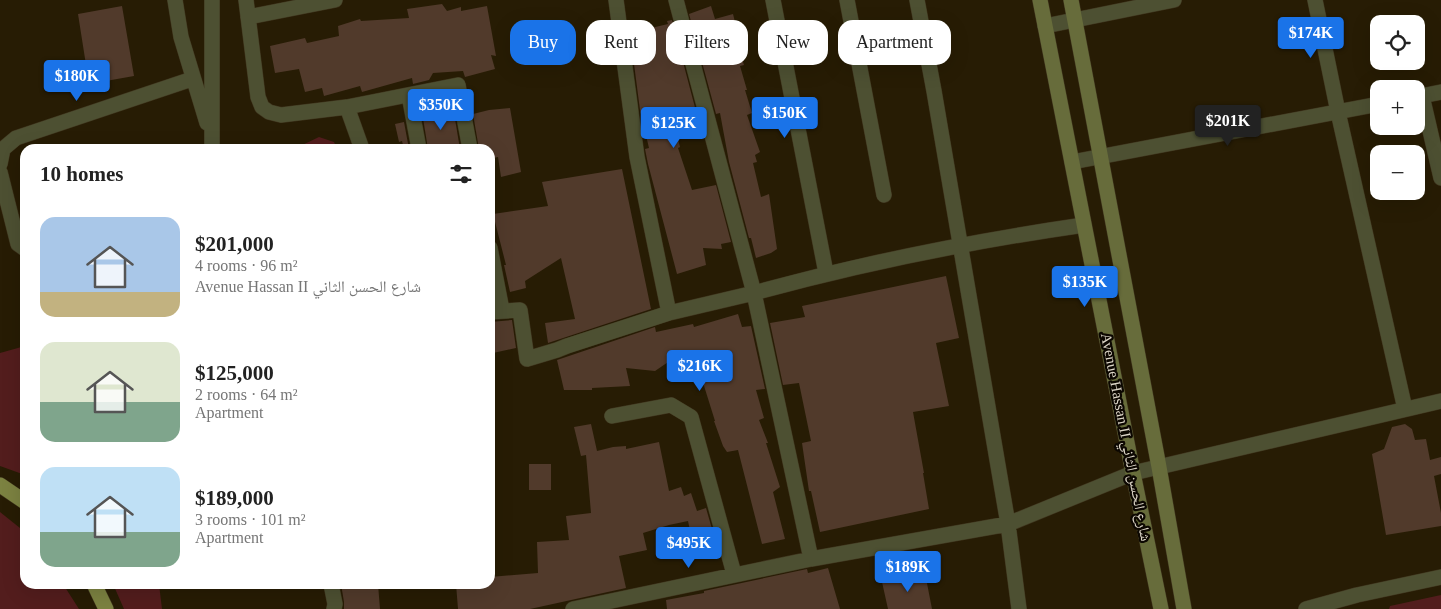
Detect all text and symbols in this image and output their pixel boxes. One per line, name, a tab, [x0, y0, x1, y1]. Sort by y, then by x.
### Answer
map controls	[1370, 15, 1425, 200]
button: locate	[1370, 15, 1425, 70]
pin: $174K	[1276, 17, 1346, 59]
chip: Buy	[510, 20, 576, 65]
chip: Rent	[586, 20, 656, 65]
chip: Filters	[666, 20, 748, 65]
chip: New	[758, 20, 828, 65]
chip: Apartment	[838, 20, 951, 65]
text: $174K	[1289, 24, 1333, 41]
pin: $180K	[42, 59, 112, 102]
text: $180K	[55, 67, 99, 84]
button: +	[1370, 80, 1425, 135]
pin: $350K	[406, 88, 476, 131]
text: $350K	[419, 96, 463, 113]
pin: $150K	[750, 96, 820, 139]
text: $150K	[763, 104, 807, 121]
pin: $201K	[1193, 104, 1263, 147]
pin: $125K	[639, 106, 709, 149]
text: $201K	[1206, 112, 1250, 129]
text: $125K	[652, 114, 696, 131]
button: −	[1370, 145, 1425, 200]
icon: filters	[447, 160, 475, 188]
text: 10 homes	[40, 162, 123, 186]
text: $201,000	[195, 232, 274, 256]
icon: home	[80, 237, 140, 297]
text: 4 rooms · 96 m²	[195, 257, 298, 274]
pin: $135K	[1050, 266, 1120, 308]
text: $135K	[1063, 273, 1107, 290]
text: Avenue Hassan II شارع الحسن الثاني	[195, 278, 421, 295]
street label: Avenue Hassan II شارع الحسن الثاني	[1094, 331, 1154, 543]
pin: $216K	[665, 350, 735, 392]
text: $216K	[678, 357, 722, 374]
text: $125,000	[195, 361, 274, 385]
icon: home	[80, 362, 140, 422]
text: 2 rooms · 64 m²	[195, 386, 298, 403]
text: Apartment	[195, 404, 263, 421]
text: $189,000	[195, 486, 274, 510]
icon: home	[80, 487, 140, 547]
text: 3 rooms · 101 m²	[195, 511, 306, 528]
pin: $495K	[654, 526, 724, 569]
text: Apartment	[195, 529, 263, 546]
text: $495K	[667, 534, 711, 551]
pin: $189K	[873, 550, 943, 593]
text: $189K	[886, 558, 930, 575]

